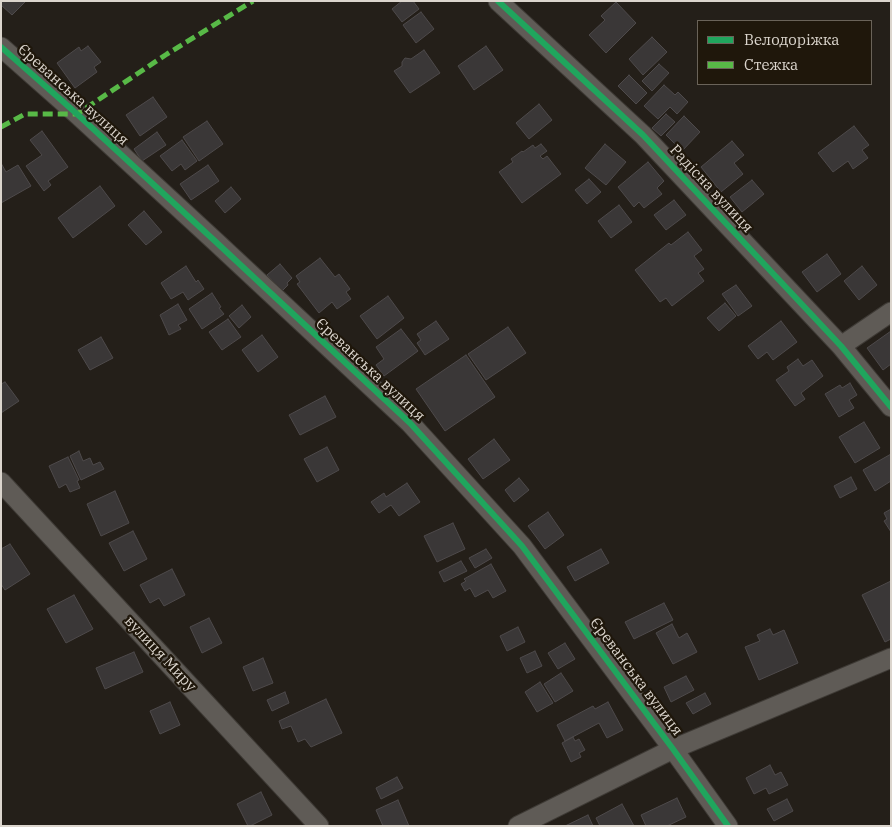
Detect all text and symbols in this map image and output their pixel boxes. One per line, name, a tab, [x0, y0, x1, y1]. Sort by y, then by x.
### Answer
legend	[697, 20, 872, 85]
text: Велодоріжка	[744, 30, 840, 49]
street label: Єреванська вулиця	[14, 40, 132, 150]
text: Стежка	[744, 55, 798, 74]
street label: Радісна вулиця	[666, 141, 756, 237]
street label: Єреванська вулиця	[312, 315, 428, 425]
street label: вулиця Миру	[120, 612, 200, 696]
street label: Єреванська вулиця	[586, 614, 686, 740]

